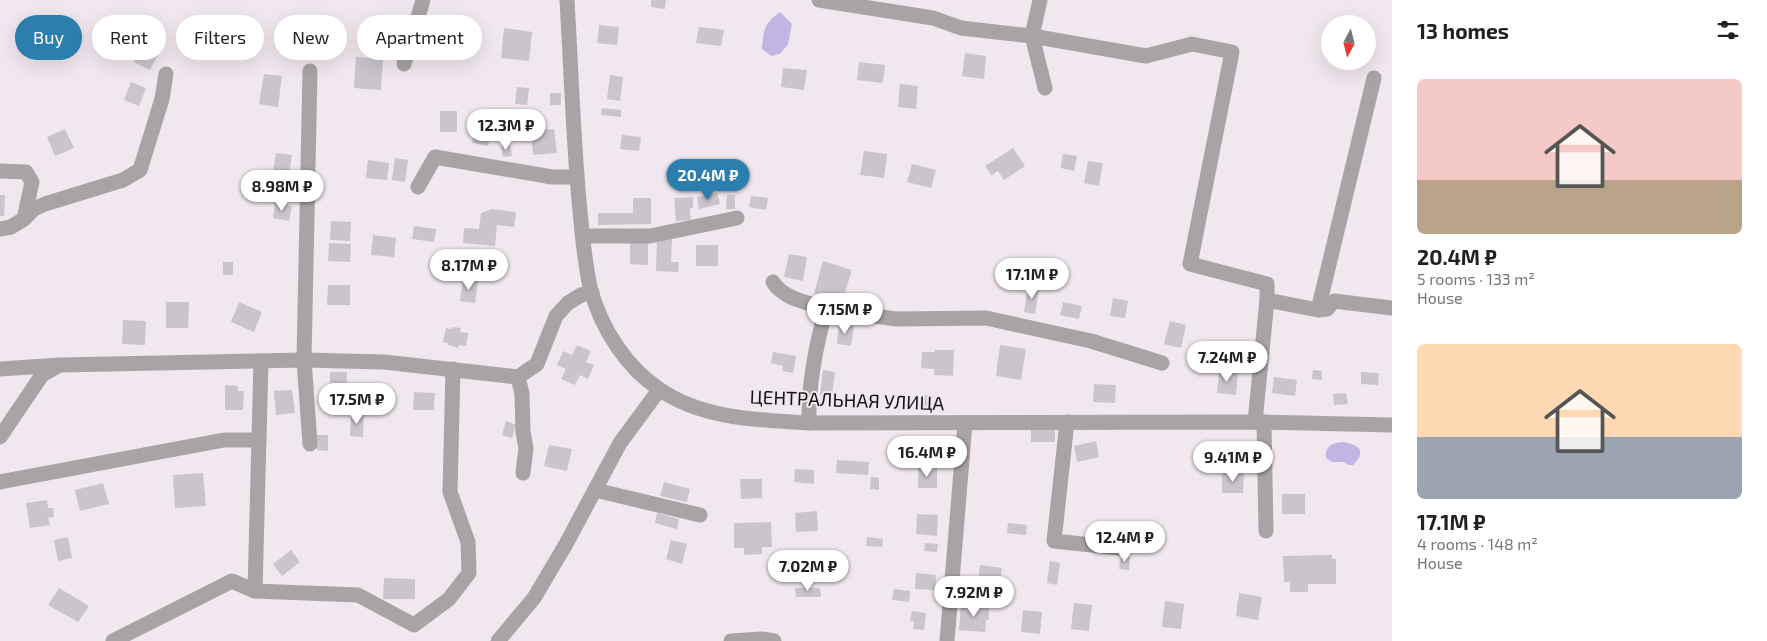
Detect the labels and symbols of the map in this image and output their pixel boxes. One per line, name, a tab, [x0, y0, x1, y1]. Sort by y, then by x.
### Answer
north arrow	[1321, 15, 1376, 70]
pin: 12.3M ₽	[460, 108, 552, 151]
pin: 20.4M ₽	[662, 158, 754, 201]
pin: 8.98M ₽	[236, 170, 328, 212]
pin: 8.17M ₽	[423, 248, 515, 291]
pin: 17.1M ₽	[986, 258, 1078, 300]
pin: 7.15M ₽	[799, 292, 891, 335]
pin: 7.24M ₽	[1181, 340, 1273, 383]
pin: 17.5M ₽	[311, 382, 403, 425]
street label: ЦЕНТРАЛЬНАЯ УЛИЦА	[749, 385, 945, 414]
pin: 16.4M ₽	[881, 436, 973, 478]
pin: 9.41M ₽	[1187, 440, 1279, 483]
pin: 12.4M ₽	[1079, 520, 1171, 563]
pin: 7.02M ₽	[762, 550, 854, 592]
pin: 7.92M ₽	[928, 576, 1020, 618]

